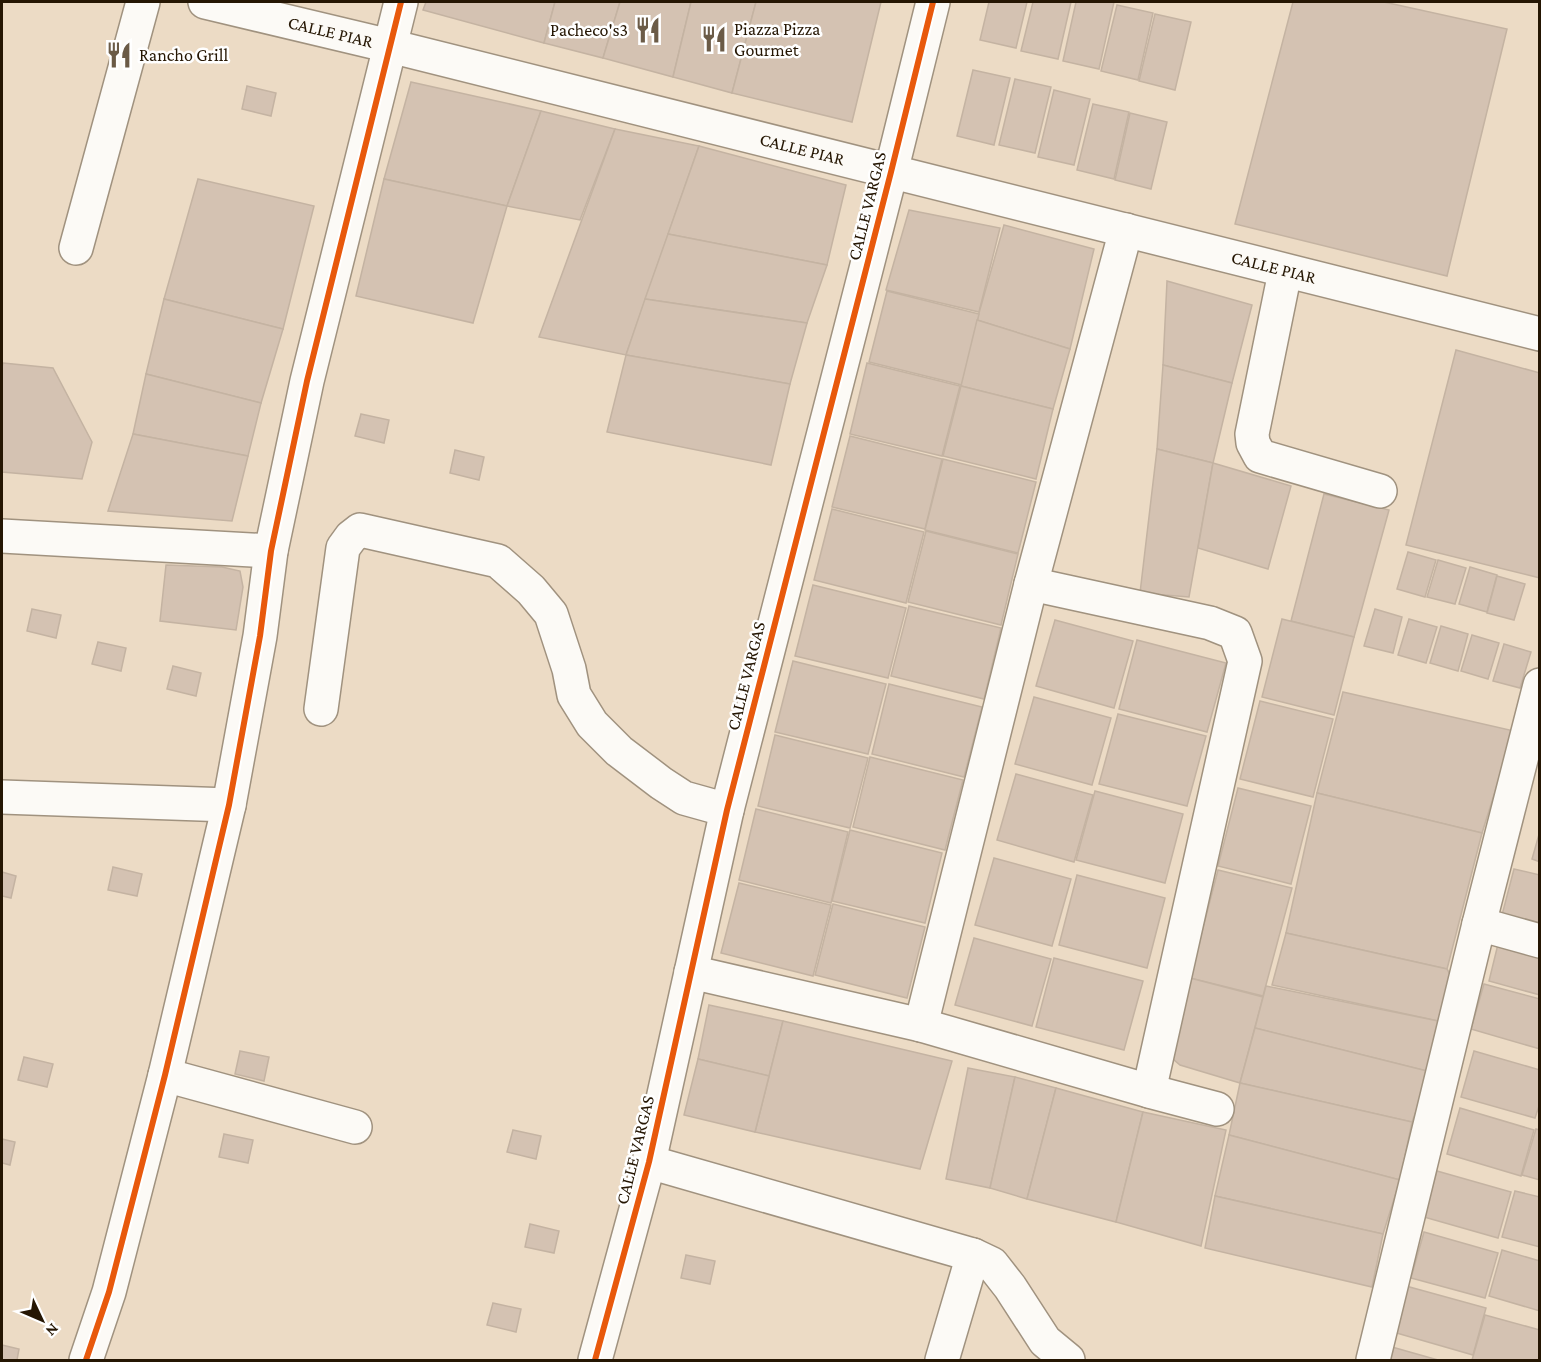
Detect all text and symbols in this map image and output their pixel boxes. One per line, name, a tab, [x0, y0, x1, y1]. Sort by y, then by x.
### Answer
street label: CALLE PIAR	[286, 12, 376, 52]
restaurant icon: Pacheco's3	[633, 15, 663, 45]
place label: Piazza Pizza Gourmet	[734, 19, 820, 60]
place label: Pacheco's3	[550, 20, 628, 40]
restaurant icon: Piazza Pizza Gourmet	[699, 24, 729, 54]
restaurant icon: Rancho Grill	[104, 40, 134, 70]
place label: Rancho Grill	[139, 45, 228, 65]
street label: CALLE PIAR	[758, 129, 848, 170]
street label: CALLE VARGAS	[844, 150, 890, 262]
street label: CALLE PIAR	[1229, 247, 1319, 288]
street label: CALLE VARGAS	[723, 620, 769, 732]
street label: CALLE VARGAS	[612, 1094, 658, 1206]
north arrow	[12, 1290, 72, 1350]
text: N	[42, 1320, 62, 1340]

